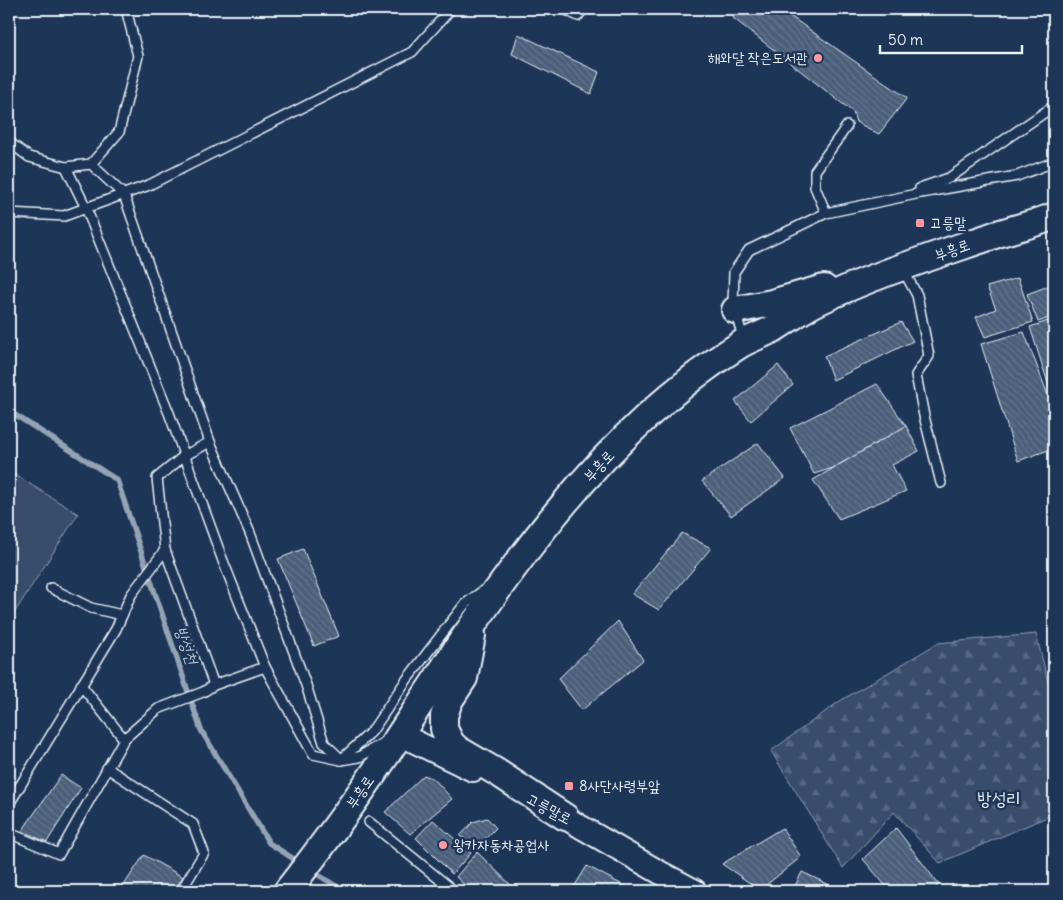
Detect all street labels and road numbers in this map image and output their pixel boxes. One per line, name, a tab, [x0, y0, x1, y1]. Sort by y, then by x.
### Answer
street label: 부흥로	[932, 234, 972, 265]
street label: 부흥로	[579, 446, 618, 485]
street label: 부흥로	[341, 771, 378, 812]
street label: 고릉말로	[523, 789, 575, 828]

